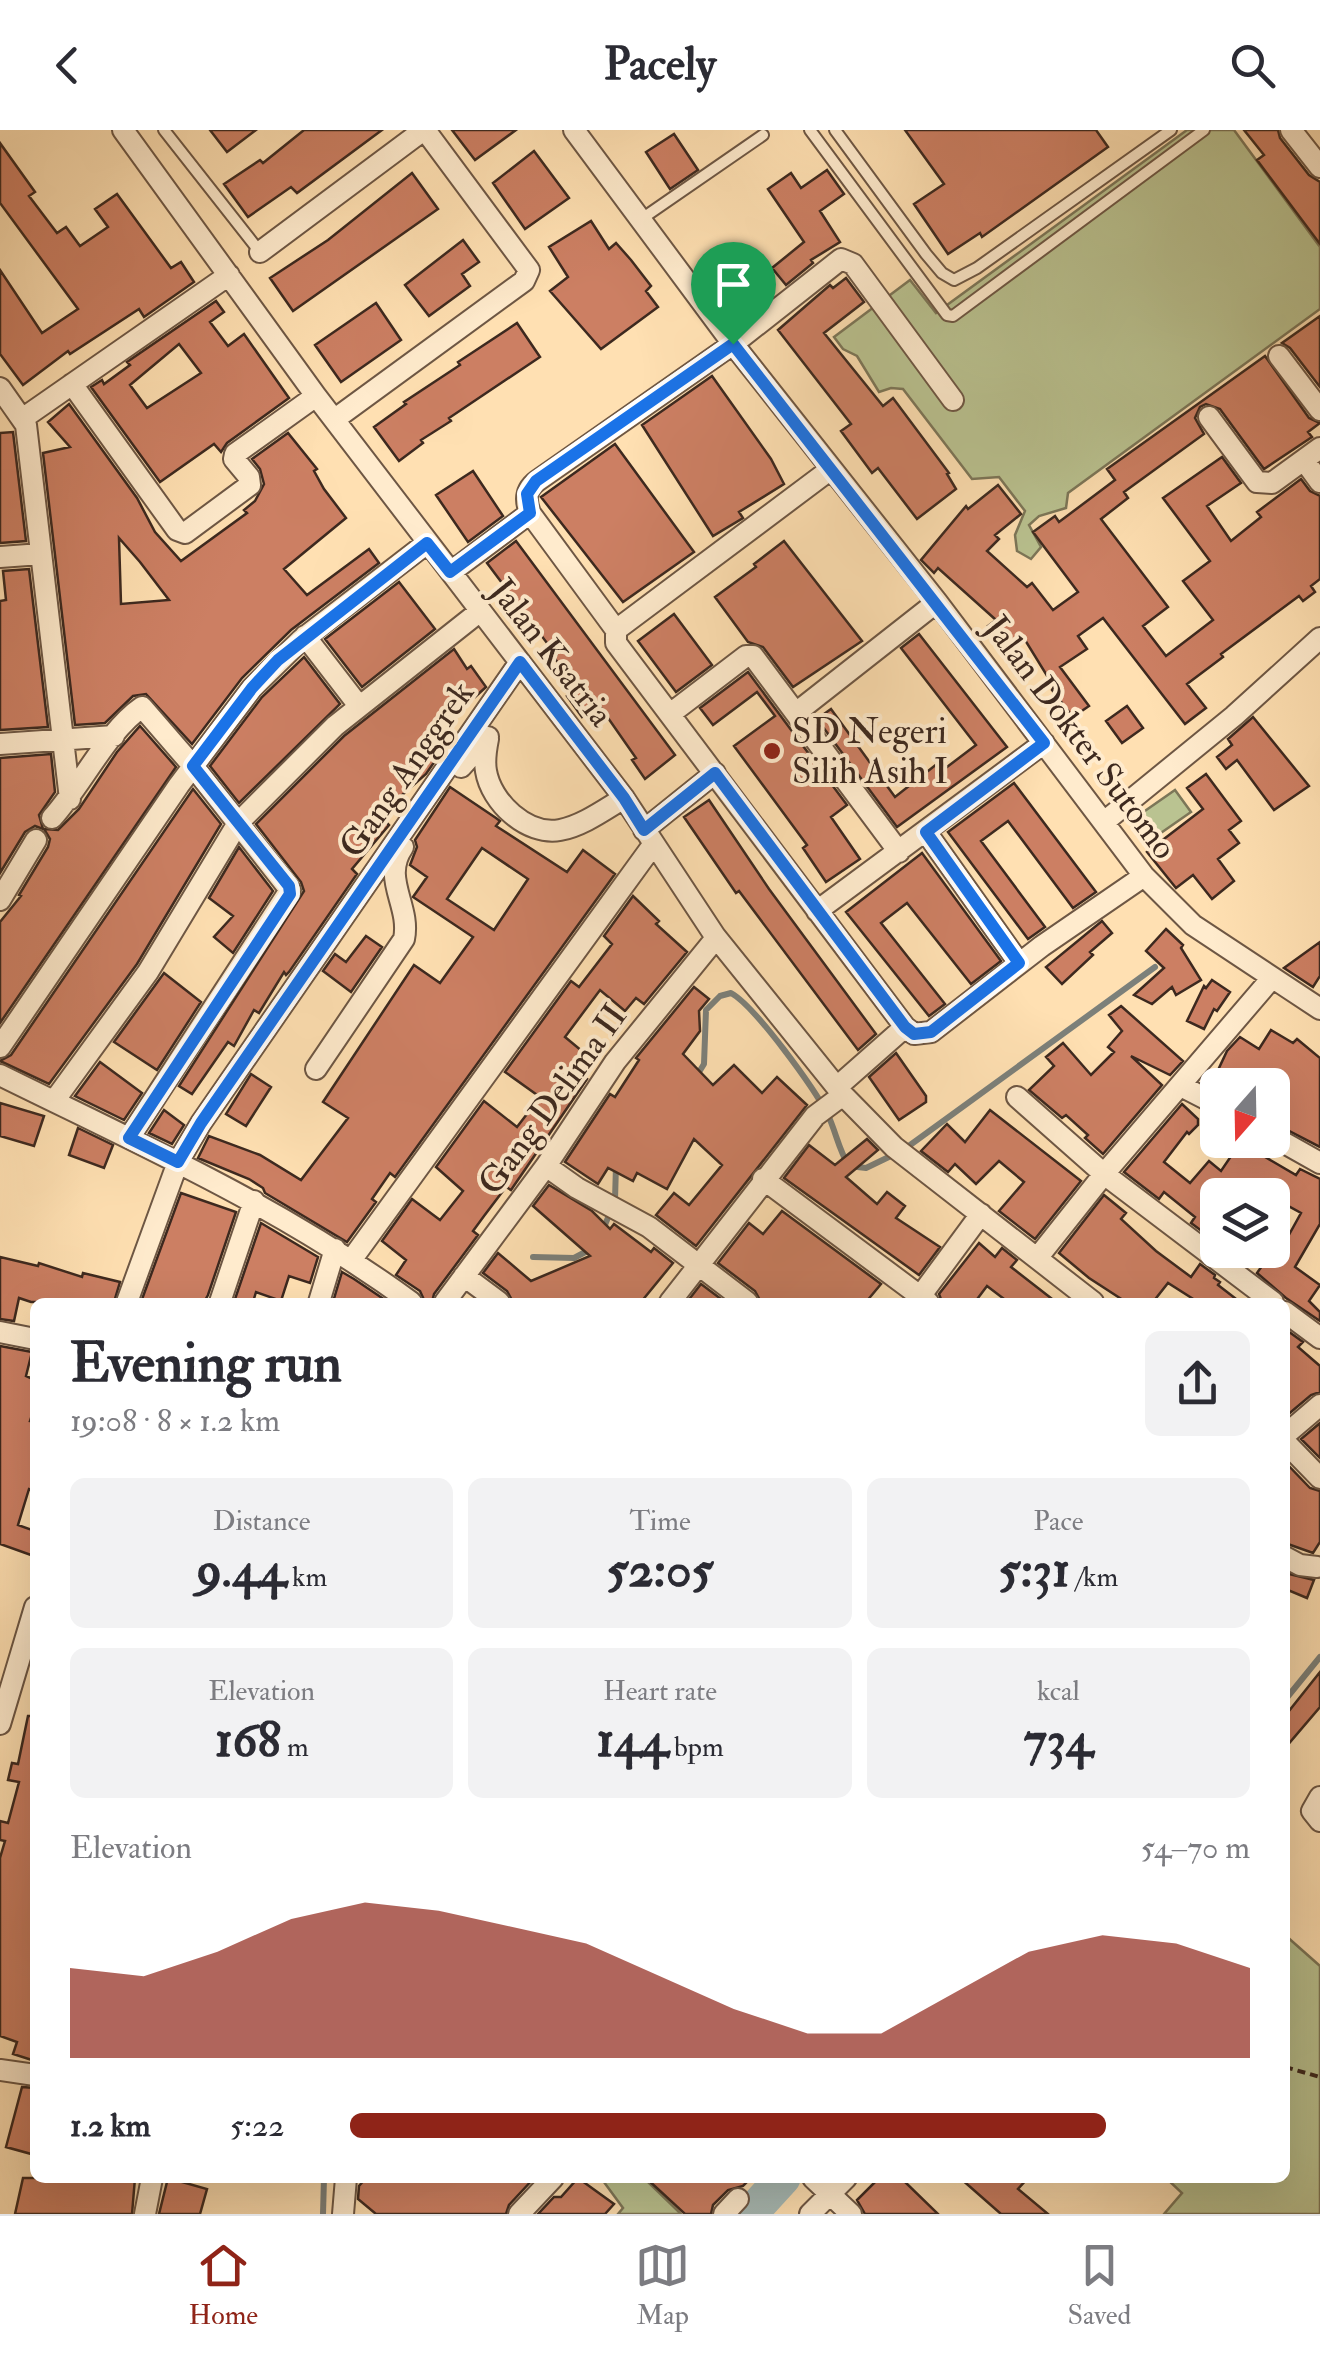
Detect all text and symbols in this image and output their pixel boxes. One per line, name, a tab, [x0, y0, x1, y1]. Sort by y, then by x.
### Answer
text: Pacely	[604, 37, 716, 93]
icon: back	[40, 38, 95, 93]
icon: search	[1225, 38, 1280, 93]
pin	[691, 242, 776, 345]
icon: arrive	[706, 257, 761, 312]
street label: Jalan Ksatria	[479, 569, 623, 736]
street label: Jalan Dokter Sutomo	[974, 606, 1186, 868]
street label: Gang Anggrek	[330, 673, 484, 866]
place label: SD Negeri Silih Asih I	[792, 710, 948, 794]
marker: SD Negeri Silih Asih I	[761, 740, 783, 762]
street label: Gang Delima II	[469, 996, 637, 1204]
north arrow	[1200, 1068, 1290, 1158]
map controls	[1200, 1068, 1290, 1268]
button: layers	[1200, 1178, 1290, 1268]
text: Evening run	[70, 1329, 342, 1398]
button: share	[1145, 1331, 1250, 1436]
text: 19:08 · 8 × 1.2 km	[70, 1401, 280, 1441]
text: Distance	[213, 1504, 311, 1539]
text: Time	[629, 1504, 691, 1539]
text: Pace	[1033, 1504, 1083, 1539]
text: 9.44	[196, 1539, 286, 1602]
text: 52:05	[606, 1539, 714, 1602]
text: 5:31	[999, 1539, 1070, 1602]
text: km	[286, 1560, 327, 1595]
text: /km	[1070, 1560, 1118, 1595]
text: Elevation	[208, 1674, 315, 1709]
text: Heart rate	[603, 1674, 717, 1709]
text: kcal	[1037, 1674, 1080, 1709]
text: 168	[215, 1709, 281, 1772]
text: 144	[596, 1709, 668, 1772]
text: 734	[1024, 1709, 1093, 1772]
text: m	[281, 1730, 309, 1765]
text: bpm	[668, 1730, 724, 1765]
text: Elevation	[70, 1828, 192, 1868]
text: 54–70 m	[1141, 1828, 1250, 1868]
text: 1.2 km	[70, 2106, 151, 2146]
text: 5:22	[230, 2106, 284, 2146]
tab: Home	[189, 2238, 258, 2333]
tab: Map	[635, 2238, 690, 2333]
tab: Saved	[1067, 2238, 1131, 2333]

